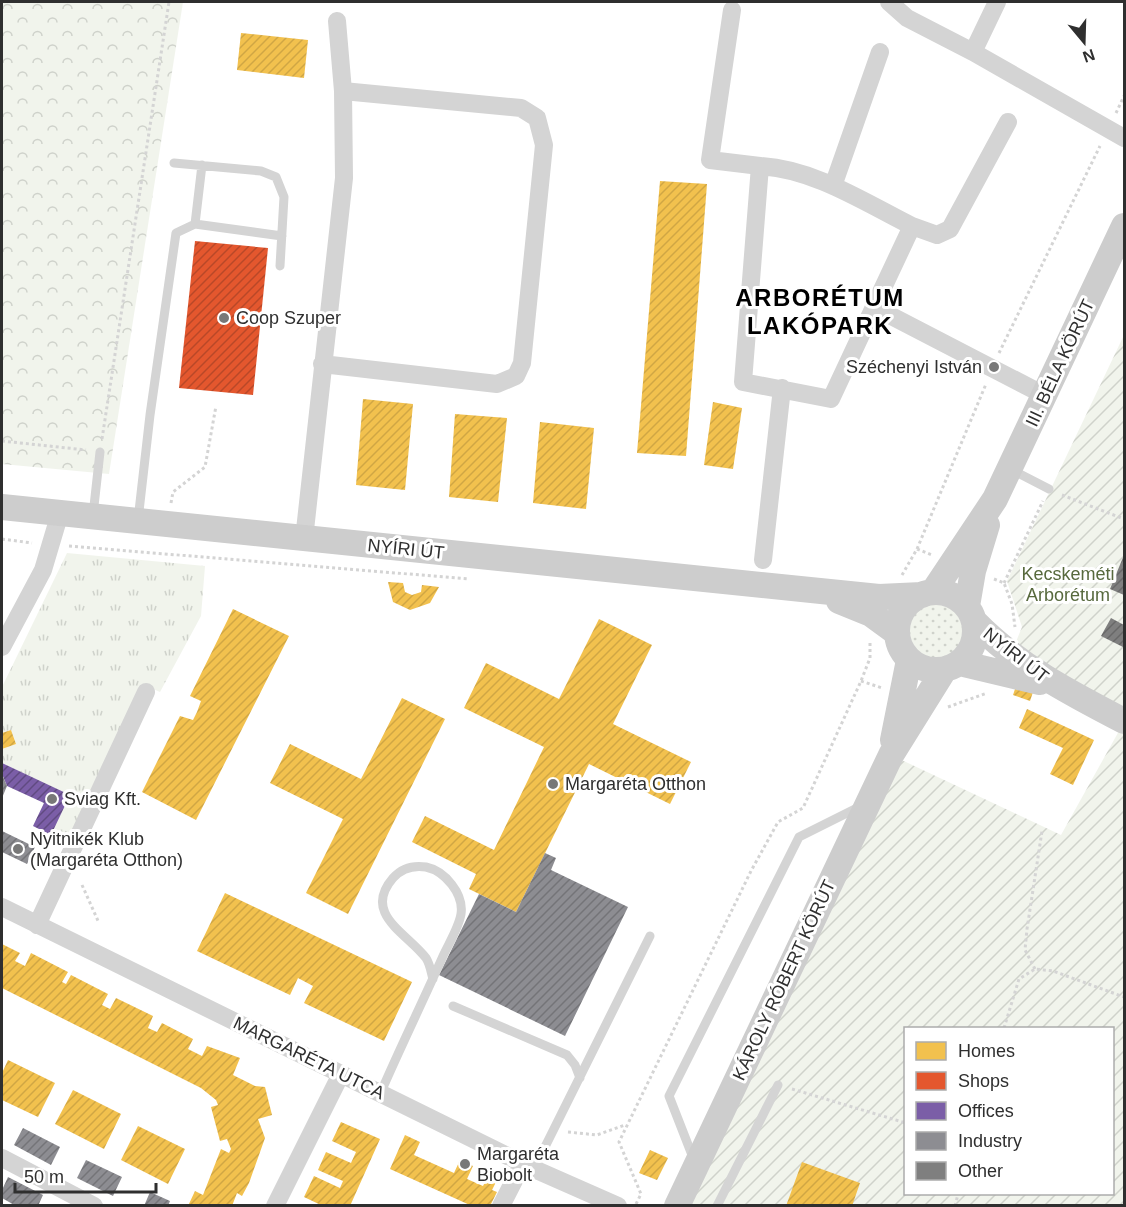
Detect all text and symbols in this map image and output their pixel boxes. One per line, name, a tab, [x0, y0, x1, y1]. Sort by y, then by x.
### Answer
north arrow	[1054, 12, 1114, 72]
text: N	[1080, 46, 1097, 66]
district label: ARBORÉTUM LAKÓPARK	[735, 284, 905, 339]
street label: III. BÉLA KÖRÚT	[1021, 296, 1098, 430]
place label: Coop Szuper	[236, 308, 341, 328]
marker: Coop Szuper	[217, 311, 231, 325]
place label: Széchenyi István	[846, 357, 982, 377]
marker: Széchenyi István	[987, 360, 1001, 374]
street label: NYÍRI ÚT	[367, 534, 445, 563]
park label: Kecskeméti Arborétum	[1021, 564, 1115, 605]
street label: NYÍRI ÚT	[979, 623, 1053, 687]
place label: Margaréta Otthon	[565, 774, 706, 794]
marker: Margaréta Otthon	[546, 777, 560, 791]
place label: Sviag Kft.	[64, 789, 141, 809]
marker: Sviag Kft.	[45, 792, 59, 806]
place label: Nyitnikék Klub (Margaréta Otthon)	[30, 829, 183, 870]
marker: Nyitnikék Klub (Margaréta Otthon)	[11, 842, 25, 856]
street label: KÁROLY RÓBERT KÖRÚT	[728, 876, 839, 1083]
street label: MARGARÉTA UTCA	[230, 1013, 388, 1103]
legend	[904, 1027, 1114, 1195]
text: Homes	[958, 1041, 1015, 1061]
text: Shops	[958, 1071, 1009, 1091]
text: Offices	[958, 1101, 1014, 1121]
text: Industry	[958, 1131, 1022, 1151]
place label: Margaréta Biobolt	[477, 1144, 560, 1185]
scale bar	[15, 1156, 156, 1194]
marker: Margaréta Biobolt	[458, 1157, 472, 1171]
text: Other	[958, 1161, 1003, 1181]
text: 50 m	[24, 1167, 64, 1187]

